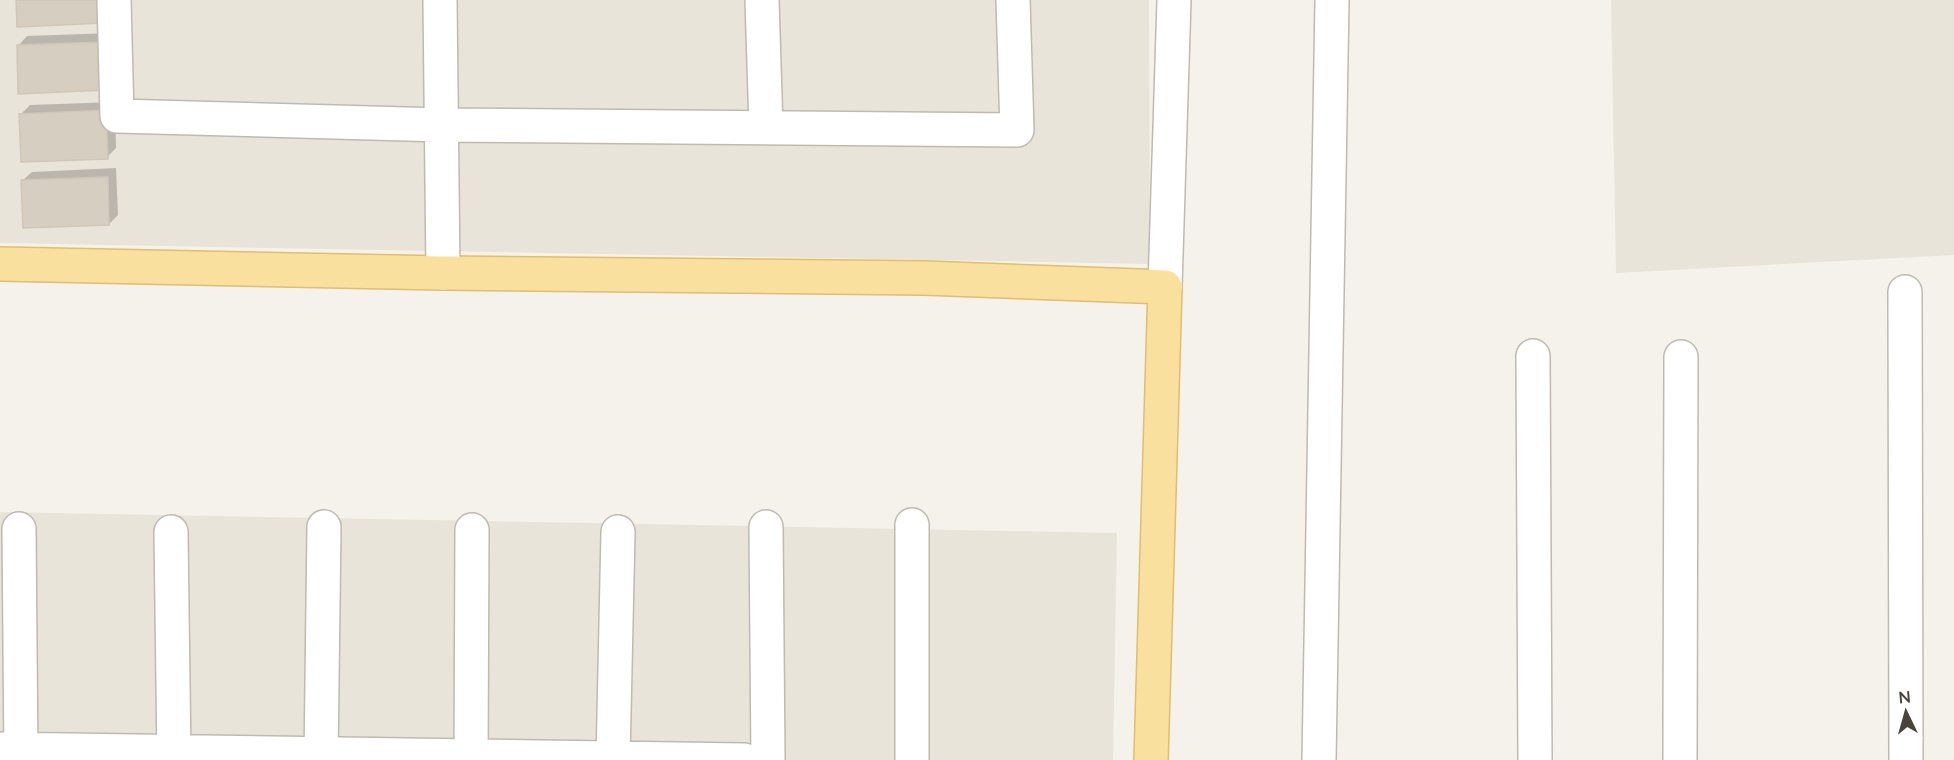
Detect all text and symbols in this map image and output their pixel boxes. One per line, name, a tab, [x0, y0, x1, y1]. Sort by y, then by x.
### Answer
north arrow	[1876, 682, 1936, 742]
text: N	[1898, 687, 1912, 707]

